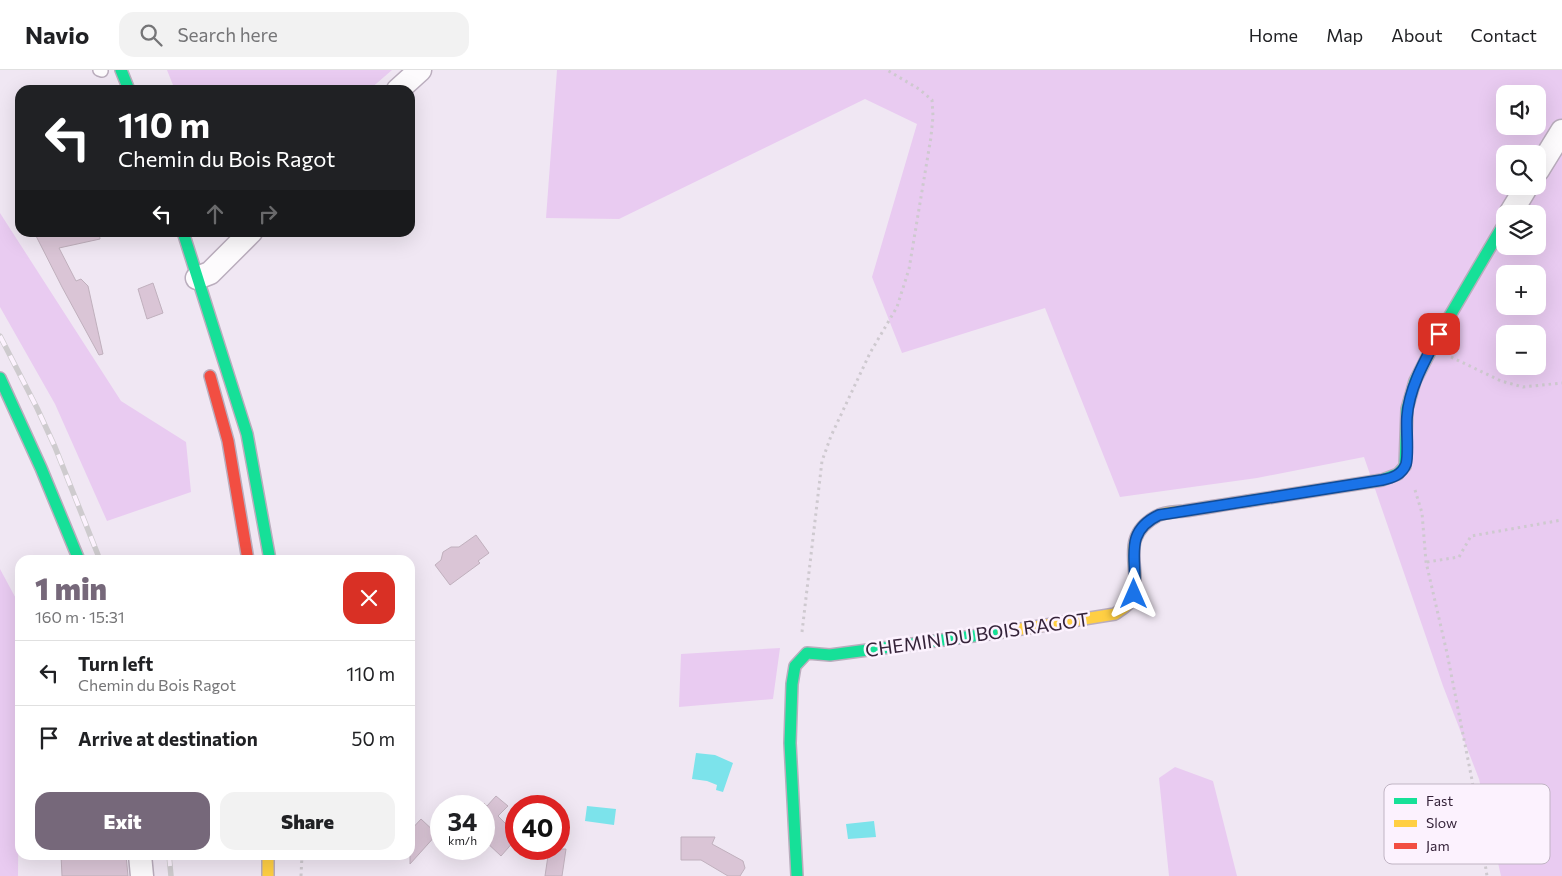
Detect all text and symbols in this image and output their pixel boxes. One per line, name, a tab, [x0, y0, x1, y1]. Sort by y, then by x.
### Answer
search box	[119, 12, 469, 57]
text: Navio	[25, 20, 89, 49]
icon: search	[137, 21, 165, 49]
text: Search here	[177, 23, 278, 46]
text: Home	[1249, 24, 1298, 46]
text: Map	[1326, 24, 1363, 46]
text: About	[1391, 24, 1443, 46]
text: Contact	[1471, 24, 1537, 46]
map controls	[1496, 85, 1546, 375]
button: sound	[1496, 85, 1546, 135]
text: 110 m	[118, 102, 210, 145]
icon: left	[35, 105, 100, 170]
text: Chemin du Bois Ragot	[118, 145, 335, 172]
button: search	[1496, 145, 1546, 195]
icon: left	[148, 200, 176, 228]
icon: ahead	[201, 200, 229, 228]
icon: right	[254, 200, 282, 228]
button: layers	[1496, 205, 1546, 255]
button: +	[1496, 265, 1546, 315]
pin	[1418, 313, 1460, 355]
icon: arrive	[1425, 320, 1453, 348]
button: −	[1496, 325, 1546, 375]
position arrow	[1107, 567, 1159, 619]
text: 1 min	[35, 569, 107, 606]
button: close	[343, 572, 395, 624]
text: 160 m · 15:31	[35, 607, 125, 626]
street label: CHEMIN DU BOIS RAGOT	[864, 607, 1090, 661]
text: Turn left	[78, 652, 153, 675]
icon: left	[35, 659, 63, 687]
text: 110 m	[346, 662, 395, 685]
text: Chemin du Bois Ragot	[78, 675, 236, 694]
icon: arrive	[35, 724, 63, 752]
text: Arrive at destination	[78, 727, 258, 750]
text: 50 m	[351, 727, 395, 750]
legend	[1384, 784, 1550, 864]
button: Exit	[35, 792, 210, 850]
button: Share	[220, 792, 395, 850]
text: Fast	[1426, 792, 1453, 809]
speed limit sign: 40	[505, 795, 570, 860]
text: 34	[448, 806, 477, 836]
text: Slow	[1426, 814, 1457, 831]
text: km/h	[448, 833, 477, 847]
text: Jam	[1426, 837, 1450, 854]

